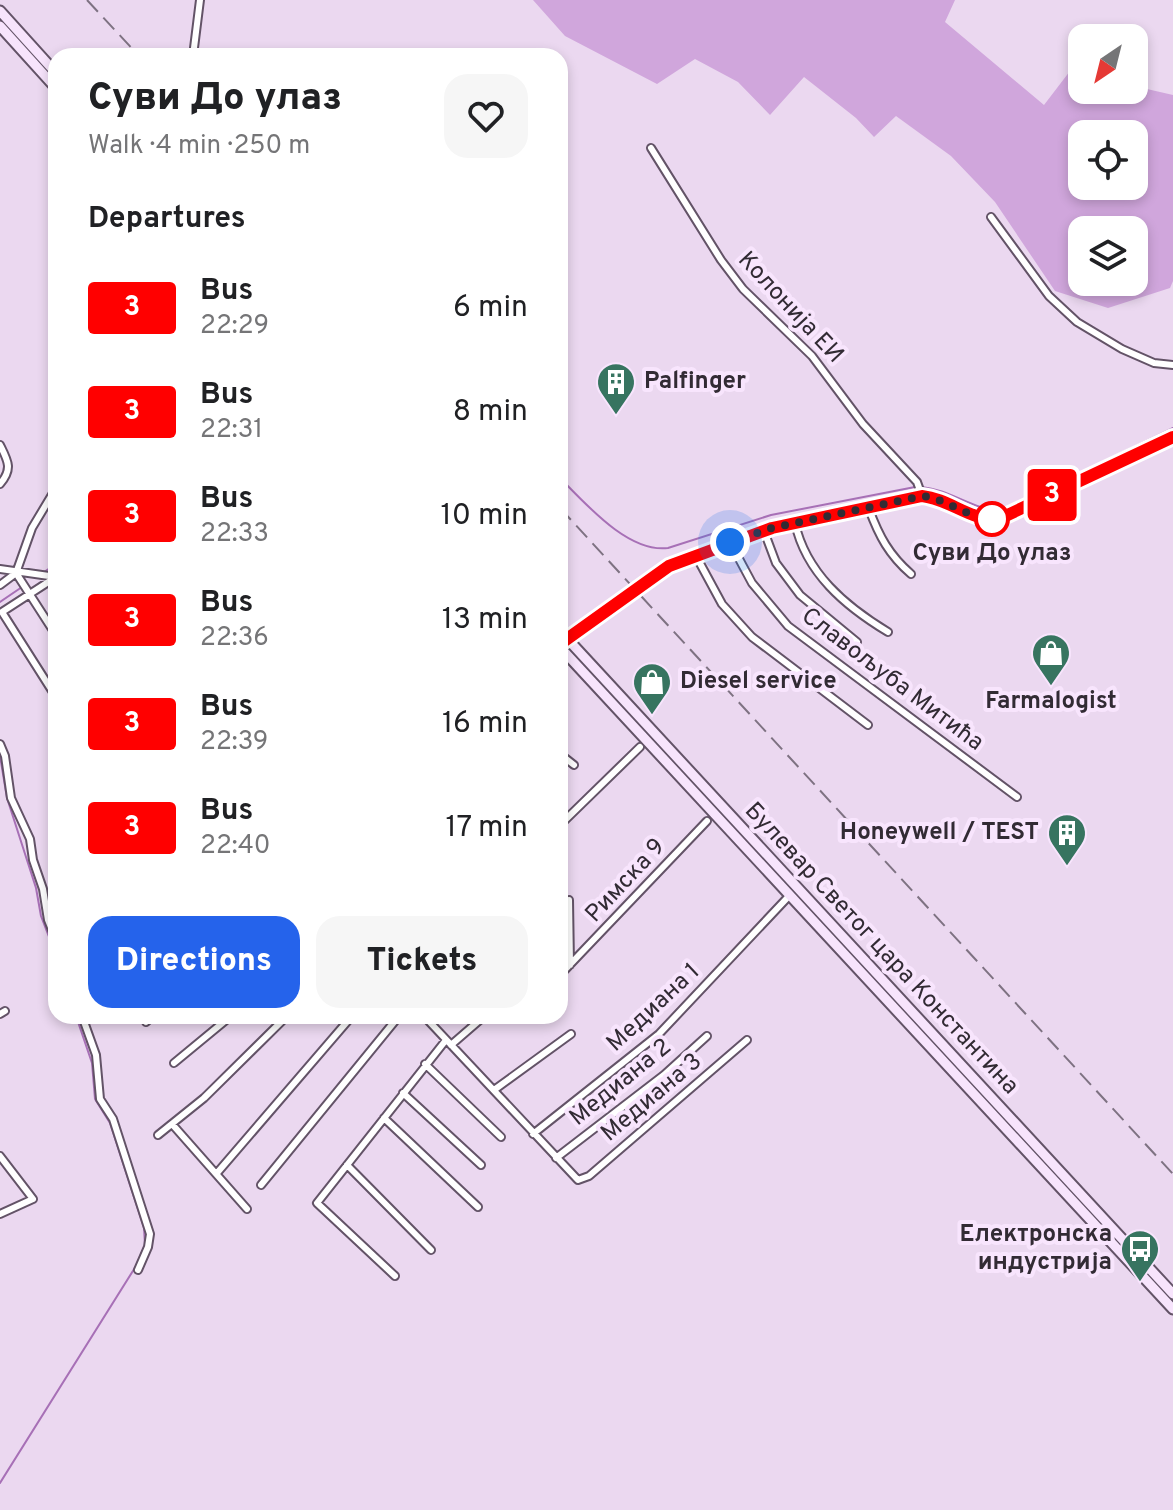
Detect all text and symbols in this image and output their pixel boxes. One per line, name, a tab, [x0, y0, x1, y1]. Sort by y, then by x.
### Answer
north arrow	[1068, 24, 1148, 104]
map controls	[1068, 24, 1148, 296]
button: heart	[444, 74, 528, 158]
text: Суви До улаз	[88, 75, 342, 124]
button: locate	[1068, 120, 1148, 200]
text: Walk · 4 min · 250 m	[88, 130, 310, 163]
text: Departures	[88, 201, 246, 238]
button: layers	[1068, 216, 1148, 296]
street label: Колонија ЕИ	[731, 246, 849, 370]
text: Bus	[200, 273, 253, 310]
text: 3	[124, 290, 140, 326]
text: 6 min	[453, 290, 528, 327]
text: 22:29	[200, 310, 269, 343]
building icon: Palfinger	[595, 361, 637, 416]
place label: Palfinger	[644, 367, 746, 397]
text: Bus	[200, 377, 253, 414]
text: 3	[124, 394, 140, 430]
text: 8 min	[453, 394, 528, 431]
text: 22:31	[200, 414, 263, 447]
line badge: 3	[1026, 469, 1078, 521]
text: 3	[1044, 477, 1060, 513]
text: Bus	[200, 481, 253, 518]
text: 3	[124, 498, 140, 534]
text: 10 min	[441, 498, 528, 535]
marker: Суви До улаз	[975, 502, 1009, 536]
text: 22:33	[200, 518, 269, 551]
your location	[710, 522, 750, 562]
place label: Суви До улаз	[913, 539, 1071, 569]
text: Bus	[200, 585, 253, 622]
text: 3	[124, 602, 140, 638]
text: 13 min	[442, 602, 528, 639]
street label: Славољуба Митића	[795, 602, 989, 758]
text: 22:36	[200, 622, 269, 655]
shop icon: Farmalogist	[1030, 632, 1072, 687]
shop icon: Diesel service	[631, 661, 673, 716]
place label: Diesel service	[680, 667, 837, 697]
place label: Farmalogist	[985, 687, 1117, 717]
text: Bus	[200, 689, 253, 726]
text: 3	[124, 706, 140, 742]
text: 16 min	[442, 706, 528, 743]
text: 22:39	[200, 726, 268, 759]
text: Bus	[200, 793, 253, 830]
street label: Булевар Светог цара Константина	[738, 797, 1024, 1101]
text: 3	[124, 810, 140, 846]
text: 17 min	[445, 810, 528, 847]
building icon: Honeywell / TEST	[1046, 812, 1088, 867]
place label: Honeywell / TEST	[840, 818, 1039, 848]
text: 22:40	[200, 830, 271, 863]
street label: Римска 9	[580, 833, 672, 929]
button: Directions	[88, 916, 300, 1008]
button: Tickets	[316, 916, 528, 1008]
street label: Медиана 1	[601, 957, 707, 1059]
street label: Медиана 2	[564, 1033, 678, 1133]
street label: Медиана 3	[595, 1047, 709, 1149]
place label: Електронска индустрија	[959, 1220, 1112, 1278]
bus stop icon: Електронска индустрија	[1119, 1228, 1161, 1283]

